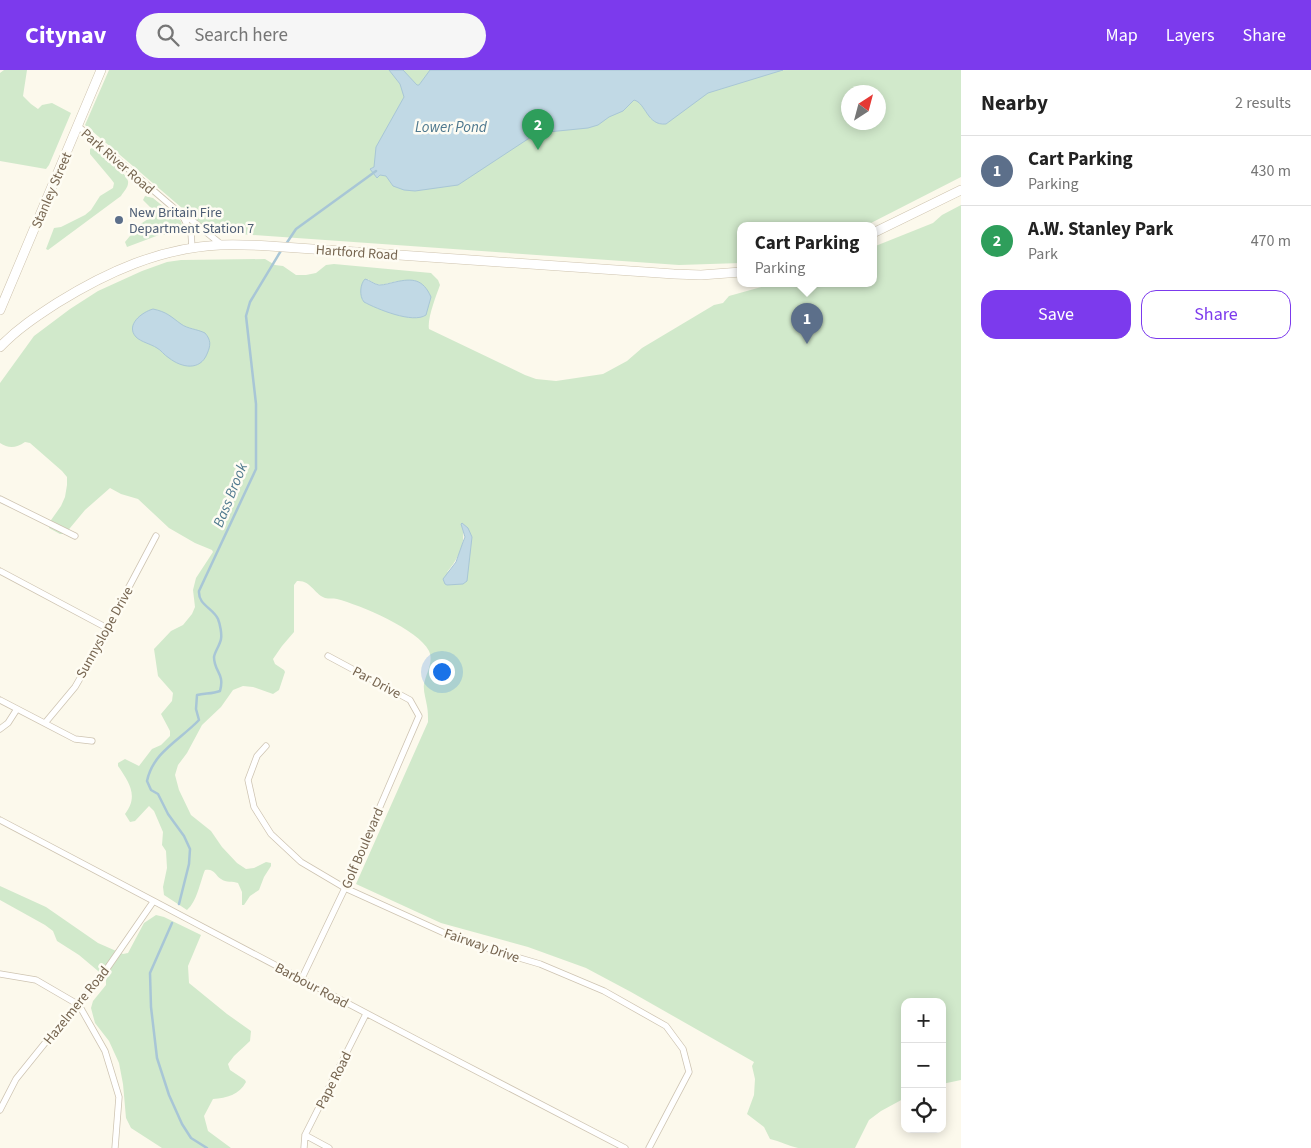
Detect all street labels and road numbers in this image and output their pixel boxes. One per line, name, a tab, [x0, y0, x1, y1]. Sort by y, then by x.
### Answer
street label: Park River Road	[76, 124, 158, 199]
street label: Stanley Street	[27, 149, 77, 232]
street label: Hartford Road	[315, 240, 399, 266]
street label: Sunnyslope Drive	[71, 583, 138, 682]
street label: Par Drive	[349, 662, 404, 704]
street label: Golf Boulevard	[337, 805, 389, 892]
street label: Fairway Drive	[441, 924, 522, 968]
street label: Barbour Road	[271, 958, 352, 1014]
street label: Hazelmere Road	[39, 962, 115, 1049]
street label: Pape Road	[311, 1048, 357, 1113]

